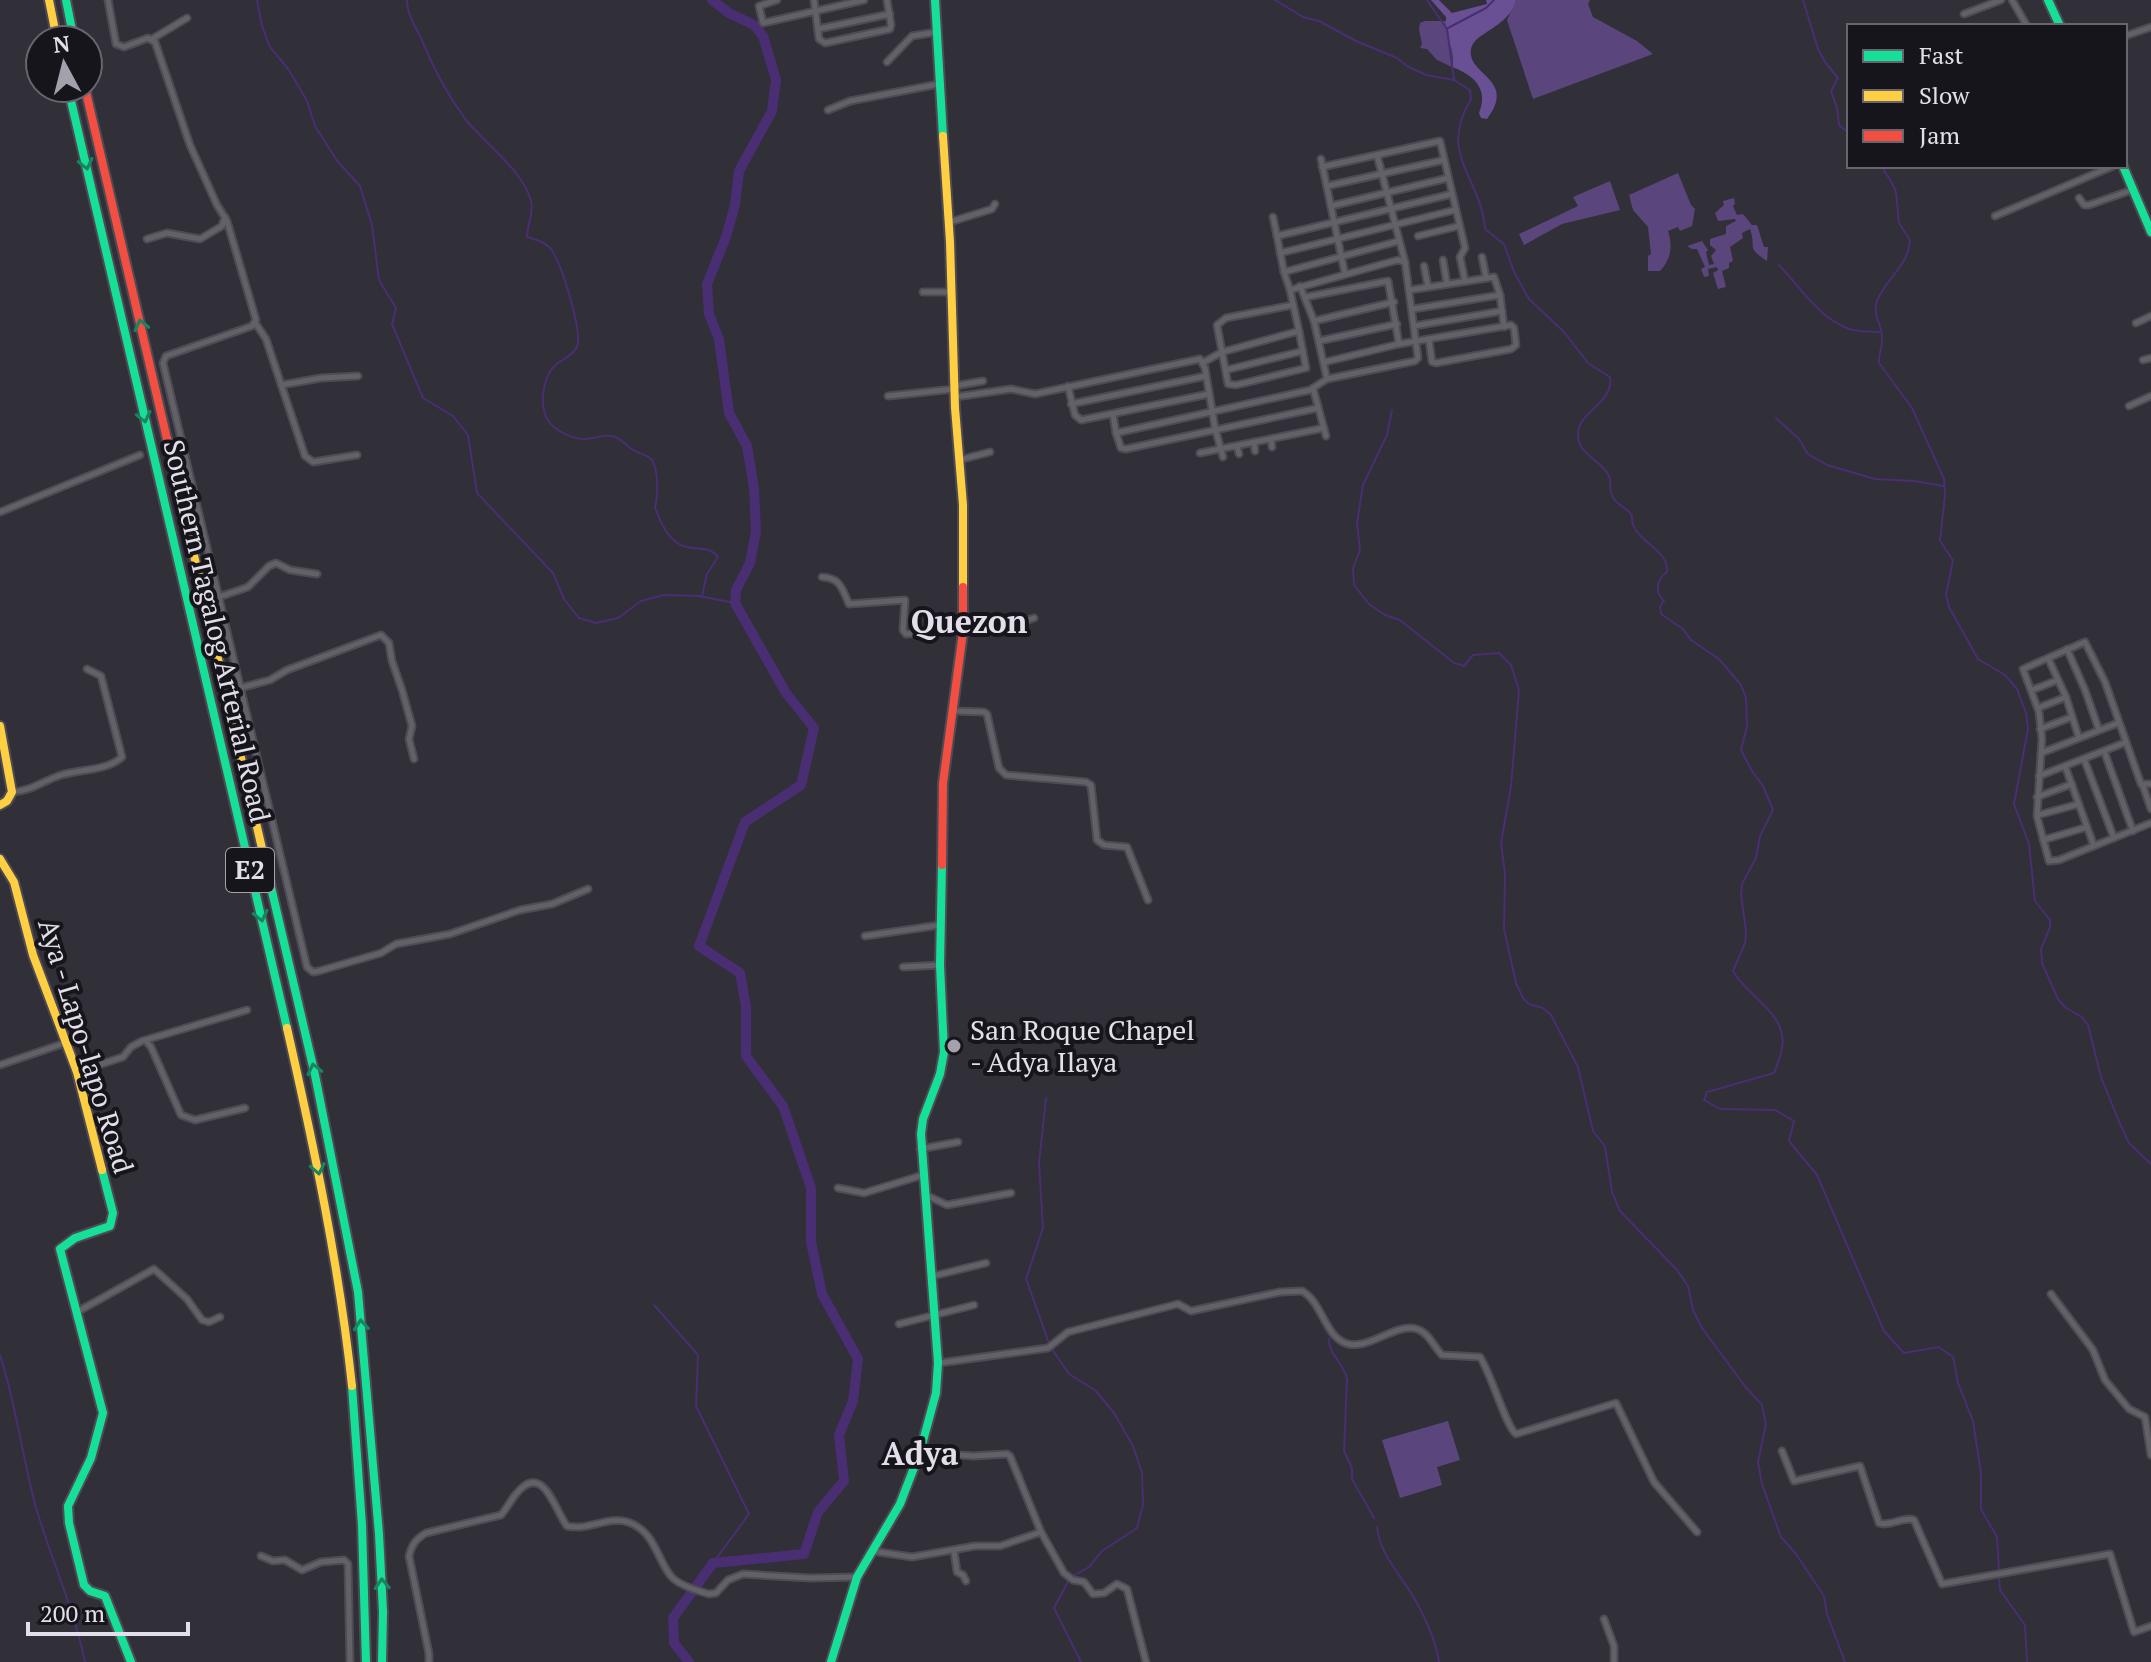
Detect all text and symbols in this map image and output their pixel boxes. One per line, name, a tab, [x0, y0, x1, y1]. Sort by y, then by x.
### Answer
north arrow	[24, 24, 104, 104]
legend	[1847, 24, 2127, 168]
text: N	[51, 28, 72, 59]
text: Fast	[1919, 39, 1964, 71]
text: Slow	[1919, 79, 1970, 111]
text: Jam	[1919, 119, 1960, 151]
one-way arrow	[77, 157, 94, 170]
one-way arrow	[133, 319, 150, 333]
one-way arrow	[135, 410, 152, 424]
street label: Southern Tagalog Arterial Road	[155, 436, 280, 826]
district label: Quezon	[911, 600, 1028, 642]
road number: E2	[226, 848, 274, 892]
one-way arrow	[251, 909, 268, 922]
street label: Aya - Lapo-lapo Road	[30, 914, 143, 1178]
place label: San Roque Chapel - Adya Ilaya	[970, 1011, 1195, 1080]
marker: San Roque Chapel - Adya Ilaya	[945, 1037, 963, 1055]
one-way arrow	[306, 1063, 323, 1077]
one-way arrow	[309, 1163, 326, 1176]
one-way arrow	[353, 1318, 370, 1331]
district label: Adya	[881, 1432, 959, 1474]
one-way arrow	[374, 1577, 391, 1590]
scale bar	[28, 1586, 188, 1636]
text: 200 m	[40, 1597, 105, 1629]

